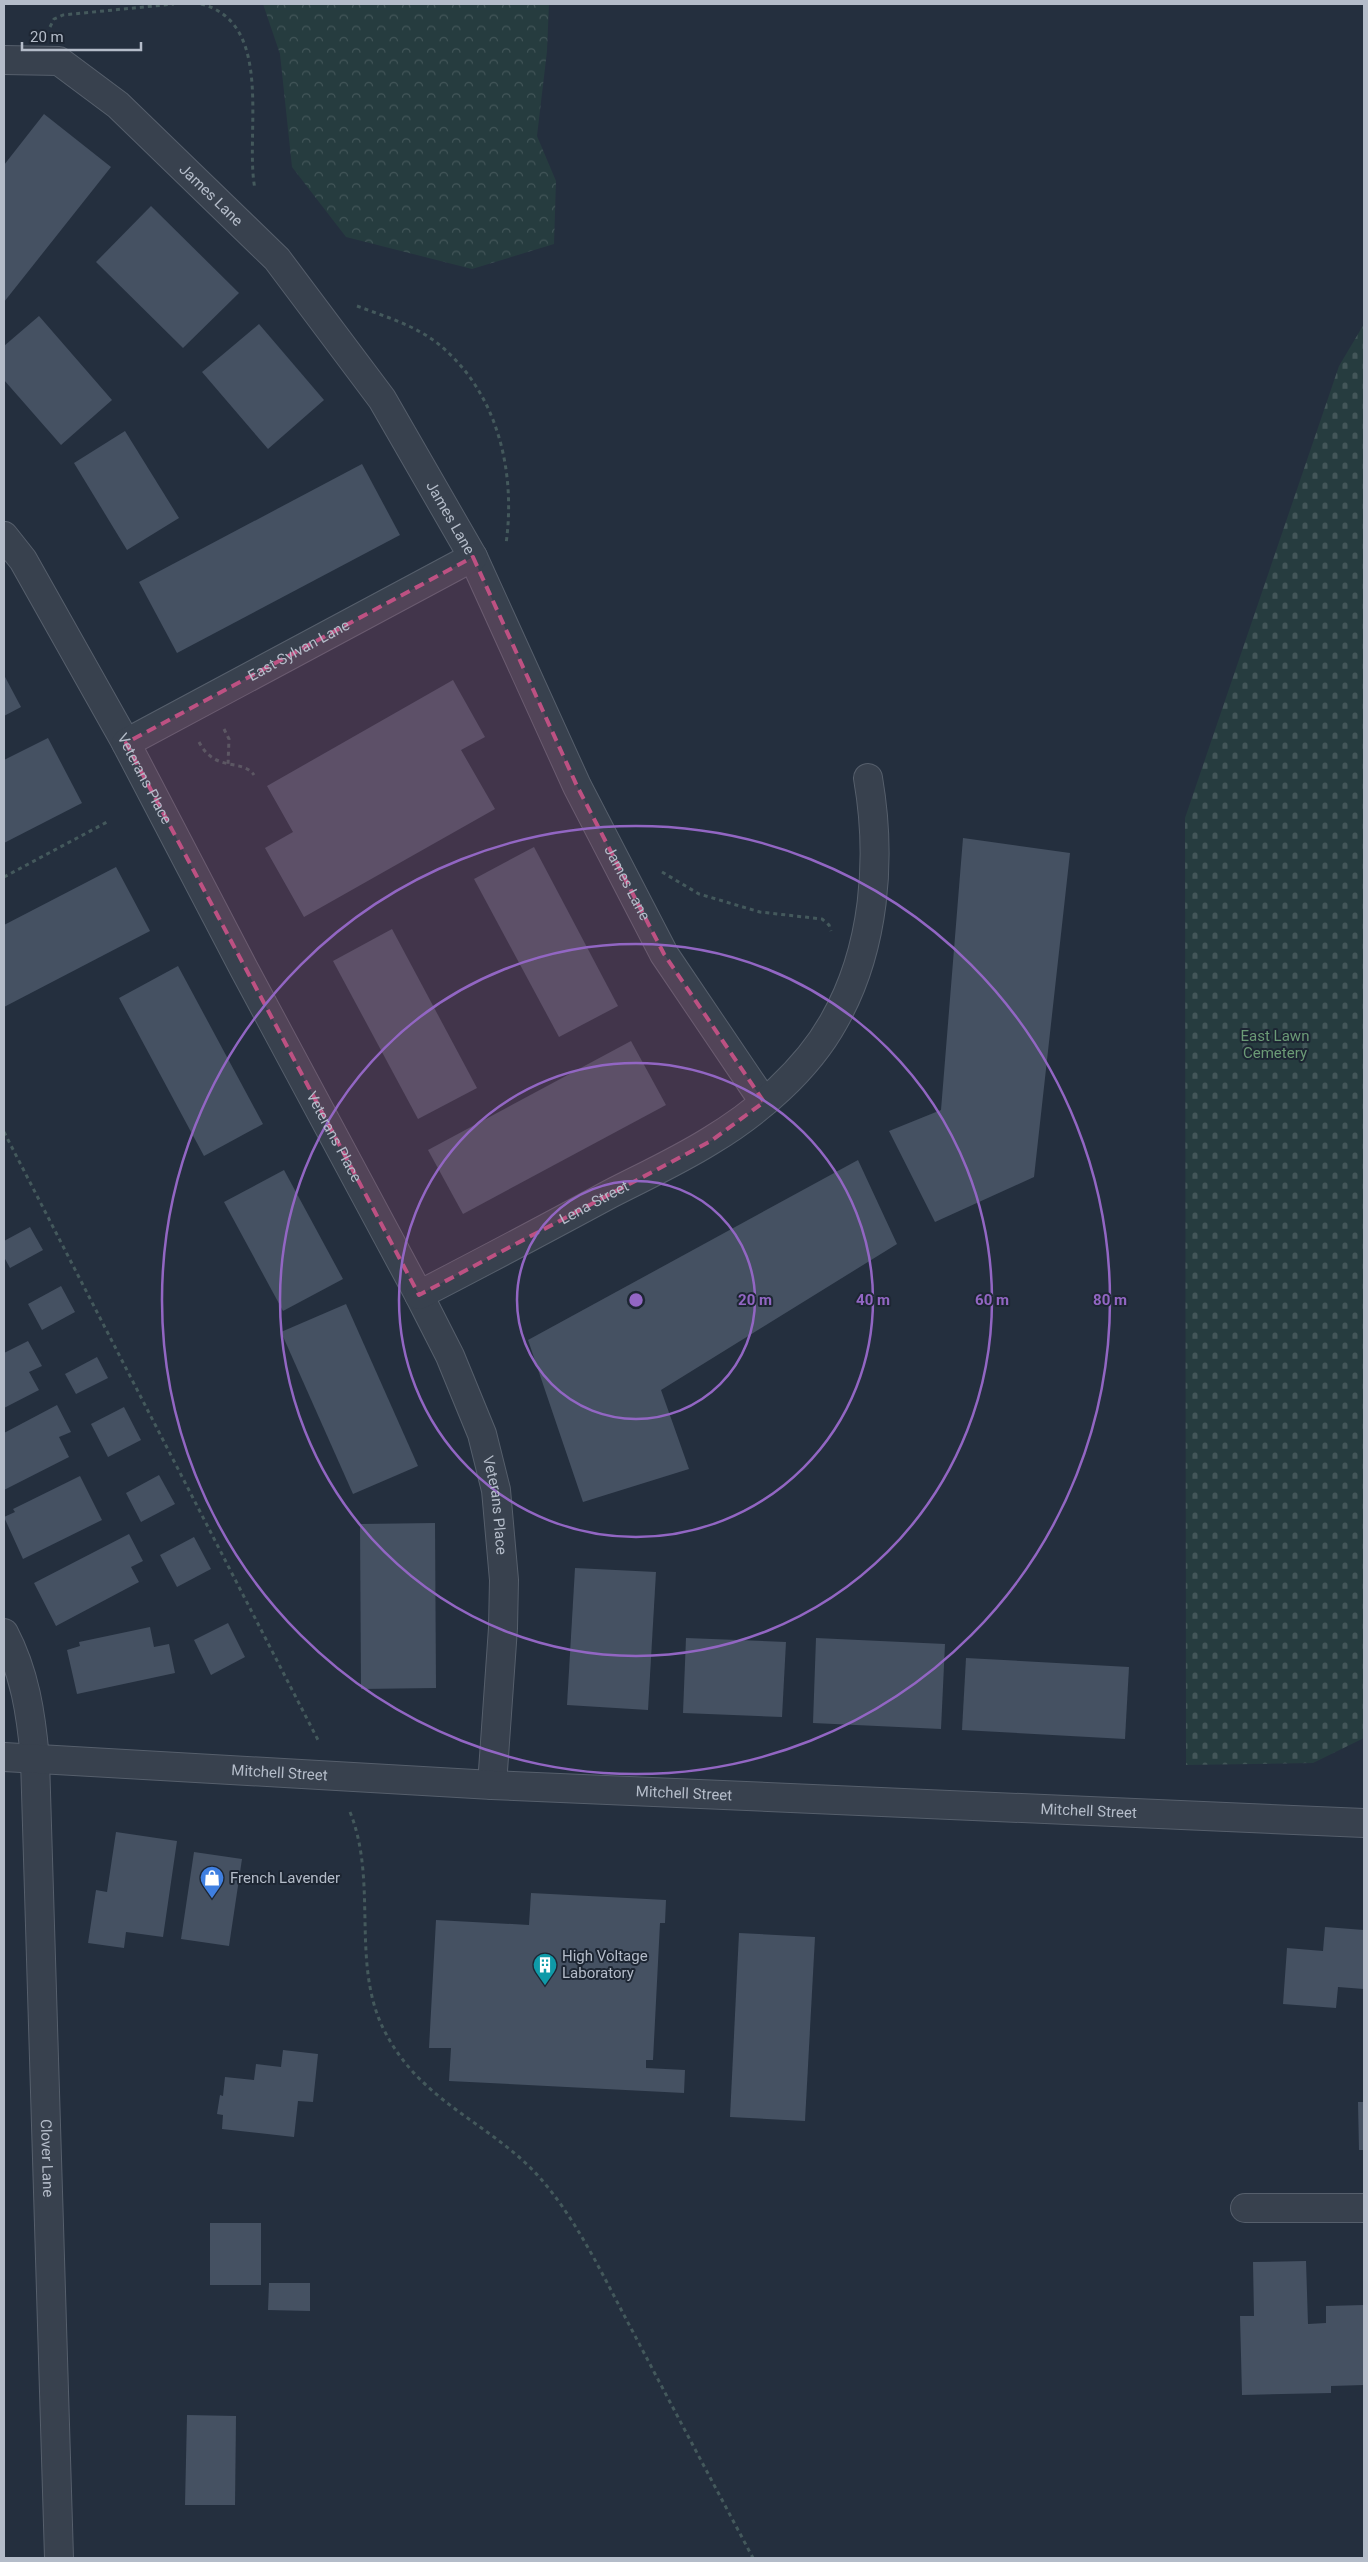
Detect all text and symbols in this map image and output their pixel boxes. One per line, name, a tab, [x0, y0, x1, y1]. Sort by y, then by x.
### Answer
scale bar	[22, 20, 141, 52]
text: 20 m	[30, 28, 64, 46]
street label: James Lane	[175, 160, 247, 230]
street label: James Lane	[422, 478, 479, 558]
street label: East Sylvan Lane	[245, 616, 353, 685]
street label: Veterans Place	[113, 730, 176, 827]
street label: James Lane	[600, 843, 654, 923]
park label: East Lawn Cemetery	[1241, 1027, 1309, 1062]
street label: Veterans Place	[303, 1088, 366, 1185]
street label: Lena Street	[556, 1177, 632, 1228]
centre of rings	[627, 1291, 645, 1309]
text: 20 m	[738, 1291, 772, 1309]
text: 40 m	[856, 1291, 890, 1309]
text: 60 m	[975, 1291, 1009, 1309]
text: 80 m	[1093, 1291, 1127, 1309]
street label: Veterans Place	[479, 1454, 511, 1556]
street label: Mitchell Street	[231, 1761, 328, 1785]
street label: Mitchell Street	[635, 1782, 733, 1804]
street label: Mitchell Street	[1040, 1800, 1137, 1822]
shop icon: French Lavender	[199, 1865, 225, 1899]
place label: French Lavender	[230, 1869, 340, 1887]
place label: High Voltage Laboratory	[562, 1947, 648, 1982]
building icon: High Voltage Laboratory	[532, 1952, 558, 1986]
street label: Clover Lane	[37, 2119, 57, 2198]

